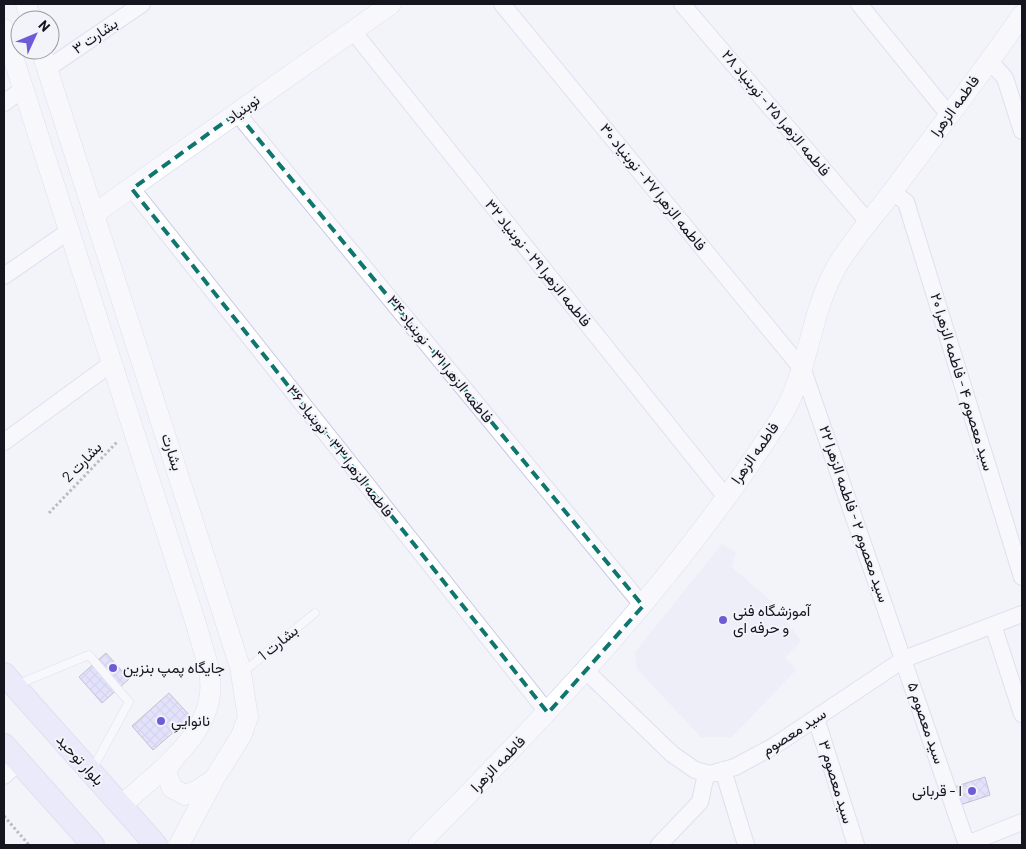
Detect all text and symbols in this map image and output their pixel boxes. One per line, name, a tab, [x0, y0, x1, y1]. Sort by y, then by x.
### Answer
north arrow	[10, 10, 60, 60]
street label: بشارت ۳	[68, 13, 121, 58]
text: N	[35, 16, 54, 35]
street label: فاطمه الزهرا ۲۵ - نوبنیاد ۲۸	[718, 46, 835, 180]
street label: فاطمه الزهرا	[926, 71, 983, 140]
street label: نوبنیاد	[222, 90, 263, 127]
street label: فاطمه الزهرا ۲۷ - نوبنیاد ۳۰	[596, 119, 711, 254]
street label: فاطمه الزهرا ۲۹ - نوبنیاد ۳۲	[481, 195, 596, 330]
street label: فاطمه الزهرا ۳۱ - نوبنیاد ۳۴	[383, 291, 498, 426]
street label: سید معصوم ۴ - فاطمه الزهرا ۲۰	[925, 291, 999, 474]
street label: فاطمه الزهرا ۳۳ - نوبنیاد ۳۶	[283, 381, 398, 521]
street label: فاطمه الزهرا	[726, 418, 783, 487]
street label: سید معصوم ۲ - فاطمه الزهرا ۲۲	[814, 423, 894, 605]
street label: بشارت	[158, 431, 187, 473]
street label: بشارت 2	[58, 437, 106, 486]
place label: آموزشگاه فنی و حرفه ای	[733, 601, 812, 638]
marker: آموزشگاه فنی و حرفه ای	[717, 614, 729, 626]
street label: بشارت 1	[254, 621, 302, 665]
place label: جایگاه پمپ بنزین	[123, 658, 225, 678]
marker: جایگاه پمپ بنزین	[107, 662, 119, 674]
street label: سید معصوم ۵	[903, 679, 949, 767]
street label: سید معصوم	[758, 704, 830, 760]
place label: نانواییِ	[171, 711, 210, 733]
marker: نانواییِ	[155, 715, 167, 727]
street label: بلوار توحید	[52, 730, 108, 789]
street label: فاطمه الزهرا	[466, 731, 529, 796]
street label: سید معصوم ۳	[814, 738, 858, 826]
place label: ا - قربانی	[912, 781, 962, 801]
marker: ا - قربانی	[966, 785, 978, 797]

